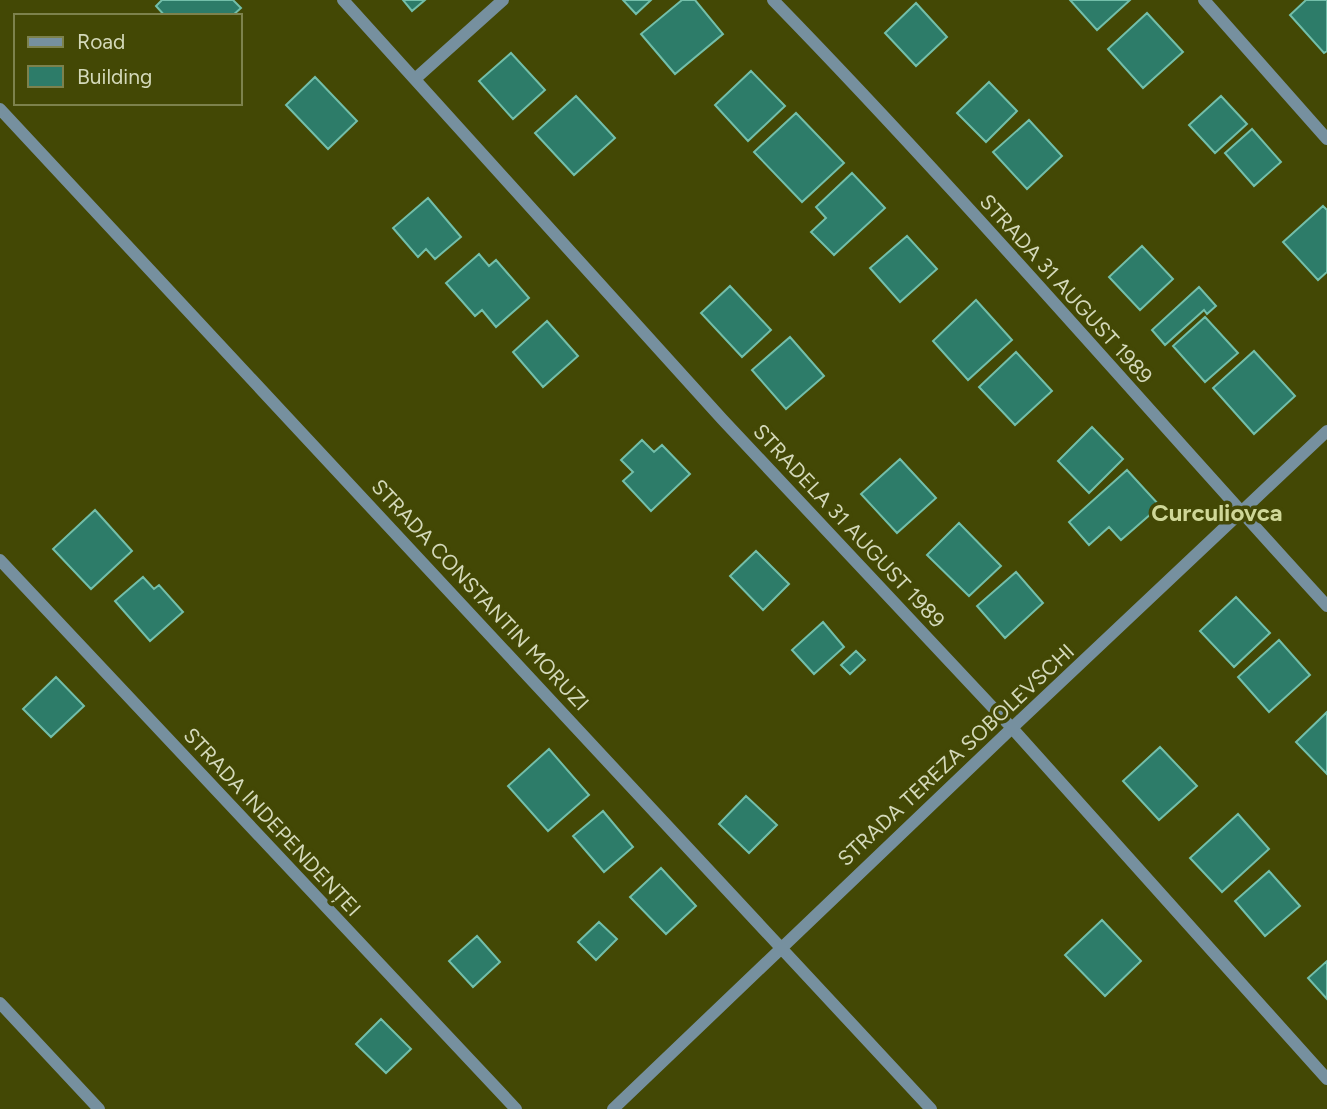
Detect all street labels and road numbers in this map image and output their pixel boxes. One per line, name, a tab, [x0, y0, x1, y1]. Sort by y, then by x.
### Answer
street label: STRADA 31 AUGUST 1989	[975, 189, 1158, 388]
street label: STRADELA 31 AUGUST 1989	[748, 419, 950, 633]
street label: STRADA CONSTANTIN MORUZI	[367, 474, 594, 715]
street label: STRADA TEREZA SOBOLEVSCHI	[832, 638, 1079, 871]
street label: STRADA INDEPENDENȚEI	[179, 722, 366, 921]

